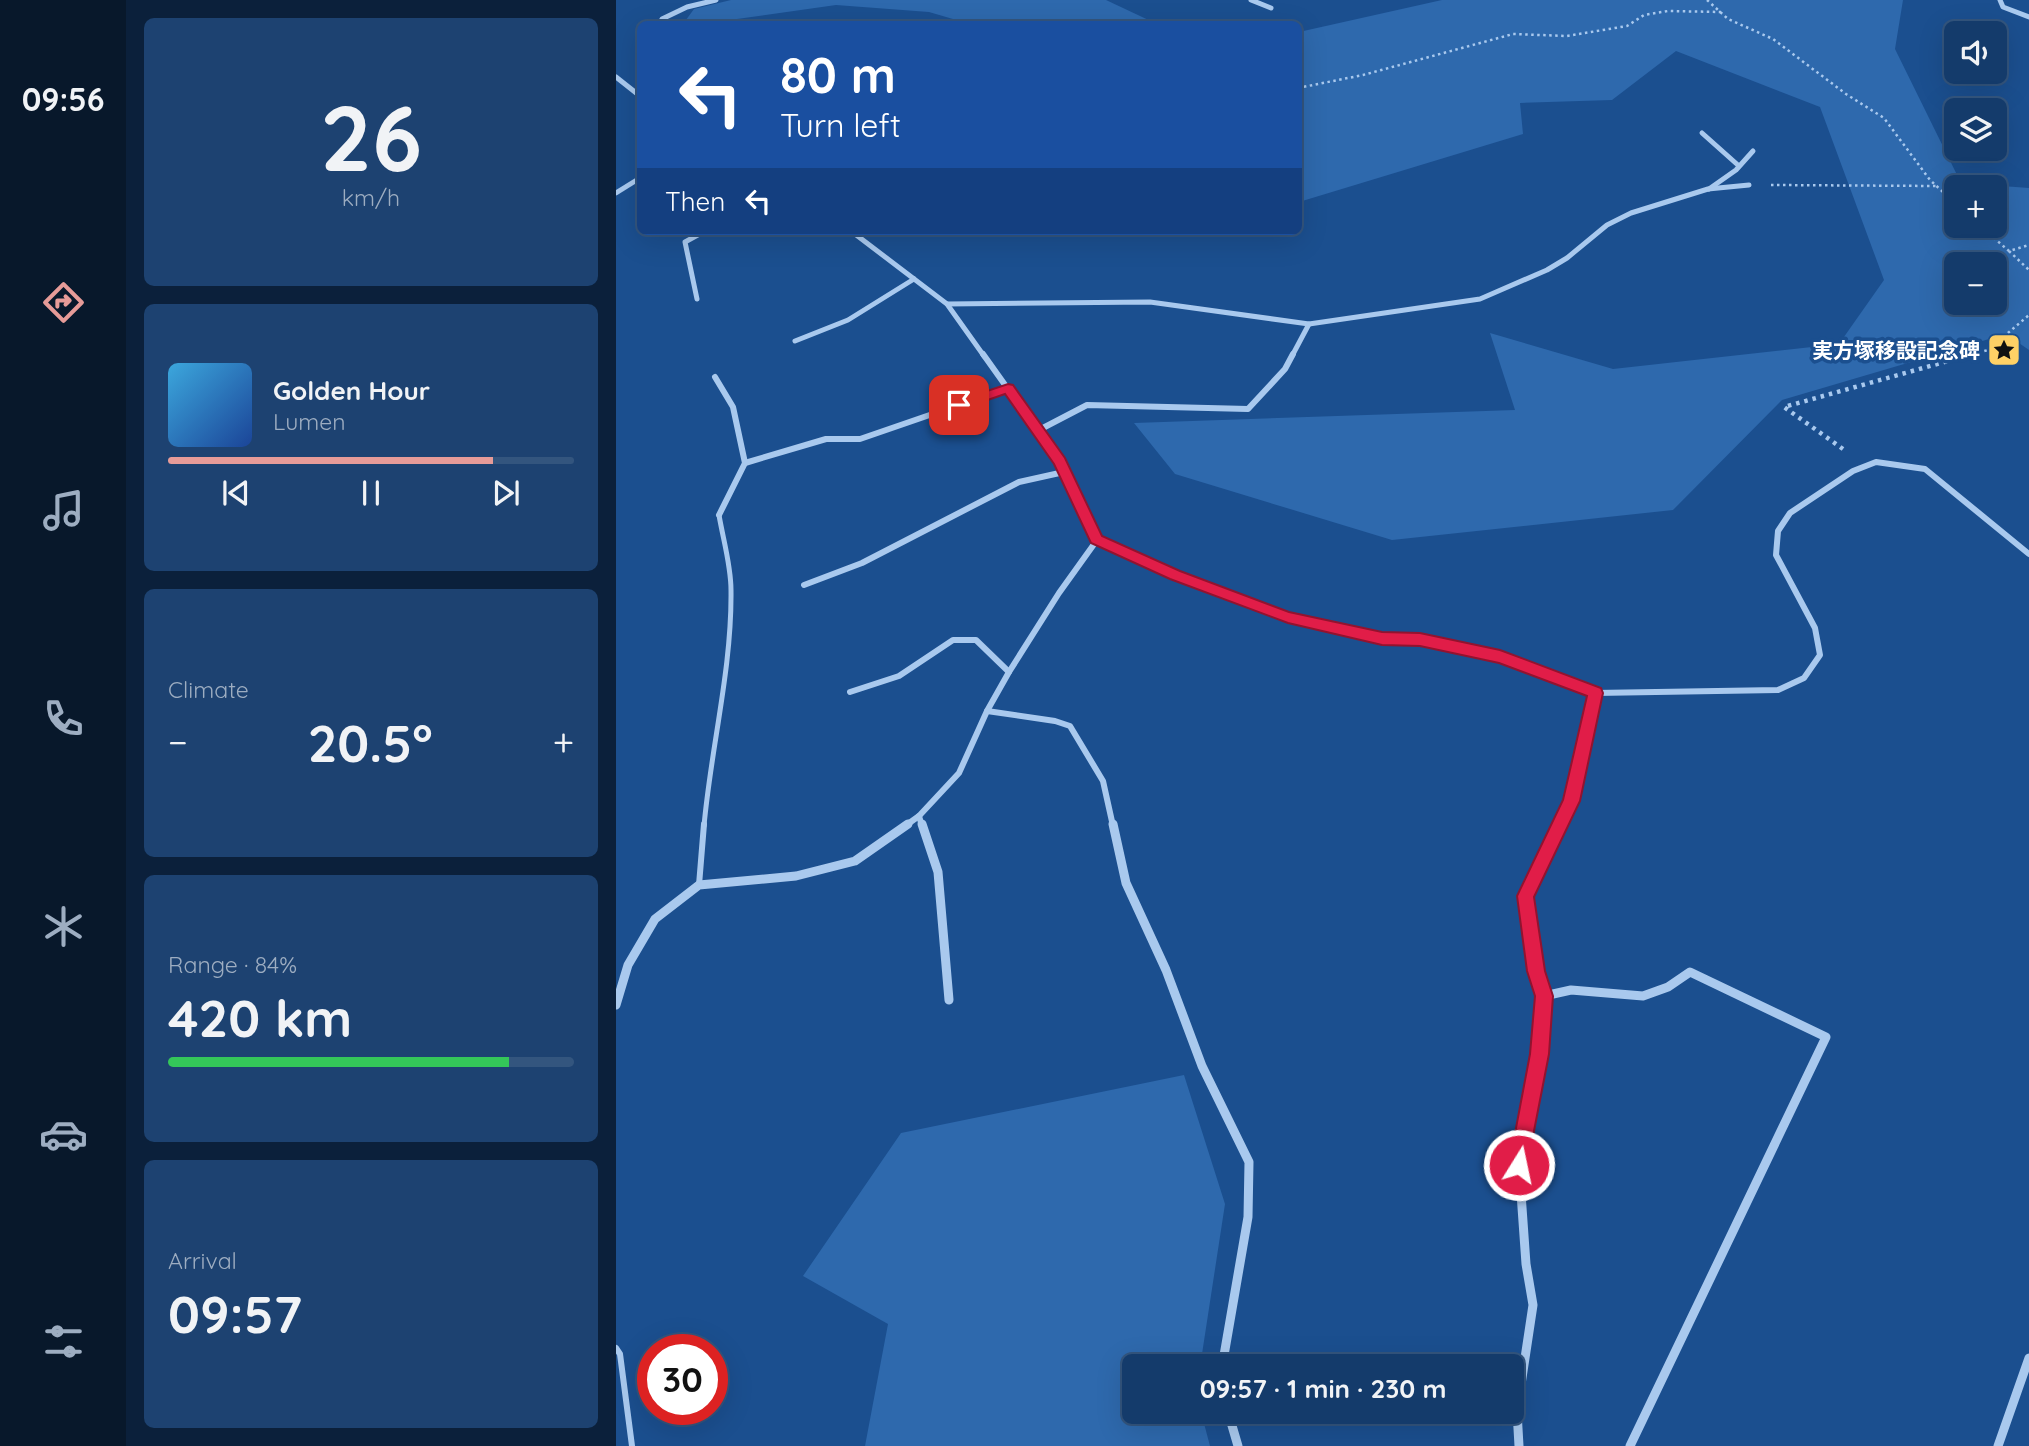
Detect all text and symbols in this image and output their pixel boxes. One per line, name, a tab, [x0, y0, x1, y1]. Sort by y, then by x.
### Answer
map controls	[1944, 21, 2007, 315]
button: sound	[1944, 21, 2007, 84]
text: 80 m	[780, 44, 896, 105]
icon: left	[665, 49, 756, 140]
text: 09:56	[22, 79, 104, 119]
text: 26	[320, 80, 422, 194]
button: layers	[1944, 98, 2007, 161]
text: Turn left	[780, 105, 901, 145]
button: +	[1944, 175, 2007, 238]
icon: left	[739, 182, 777, 220]
text: km/h	[342, 183, 400, 212]
text: Then	[665, 185, 725, 218]
button: −	[1944, 252, 2007, 315]
icon: directions	[39, 278, 88, 327]
place icon: 実方塚移設記念碑	[1985, 331, 2023, 369]
place label: 実方塚移設記念碑	[1812, 337, 1980, 363]
text: Golden Hour	[273, 374, 430, 407]
pin	[929, 375, 989, 435]
icon: arrive	[940, 386, 978, 424]
text: Lumen	[273, 407, 346, 436]
icon: previous	[217, 474, 255, 512]
icon: pause	[352, 474, 390, 512]
icon: next	[487, 474, 525, 512]
icon: music	[39, 486, 88, 535]
text: Climate	[168, 675, 249, 704]
icon: phone	[39, 694, 88, 743]
text: 20.5°	[308, 710, 433, 775]
text: −	[168, 718, 188, 766]
text: +	[553, 718, 574, 766]
icon: climate	[39, 902, 88, 951]
text: Range · 84%	[168, 950, 297, 979]
text: 420 km	[168, 985, 352, 1050]
icon: car	[39, 1110, 88, 1159]
position arrow	[1482, 1128, 1556, 1202]
text: Arrival	[168, 1246, 237, 1275]
text: 09:57	[168, 1281, 302, 1346]
icon: filters	[39, 1317, 88, 1366]
speed limit sign: 30	[637, 1334, 728, 1425]
text: 09:57 · 1 min · 230 m	[1200, 1372, 1446, 1405]

